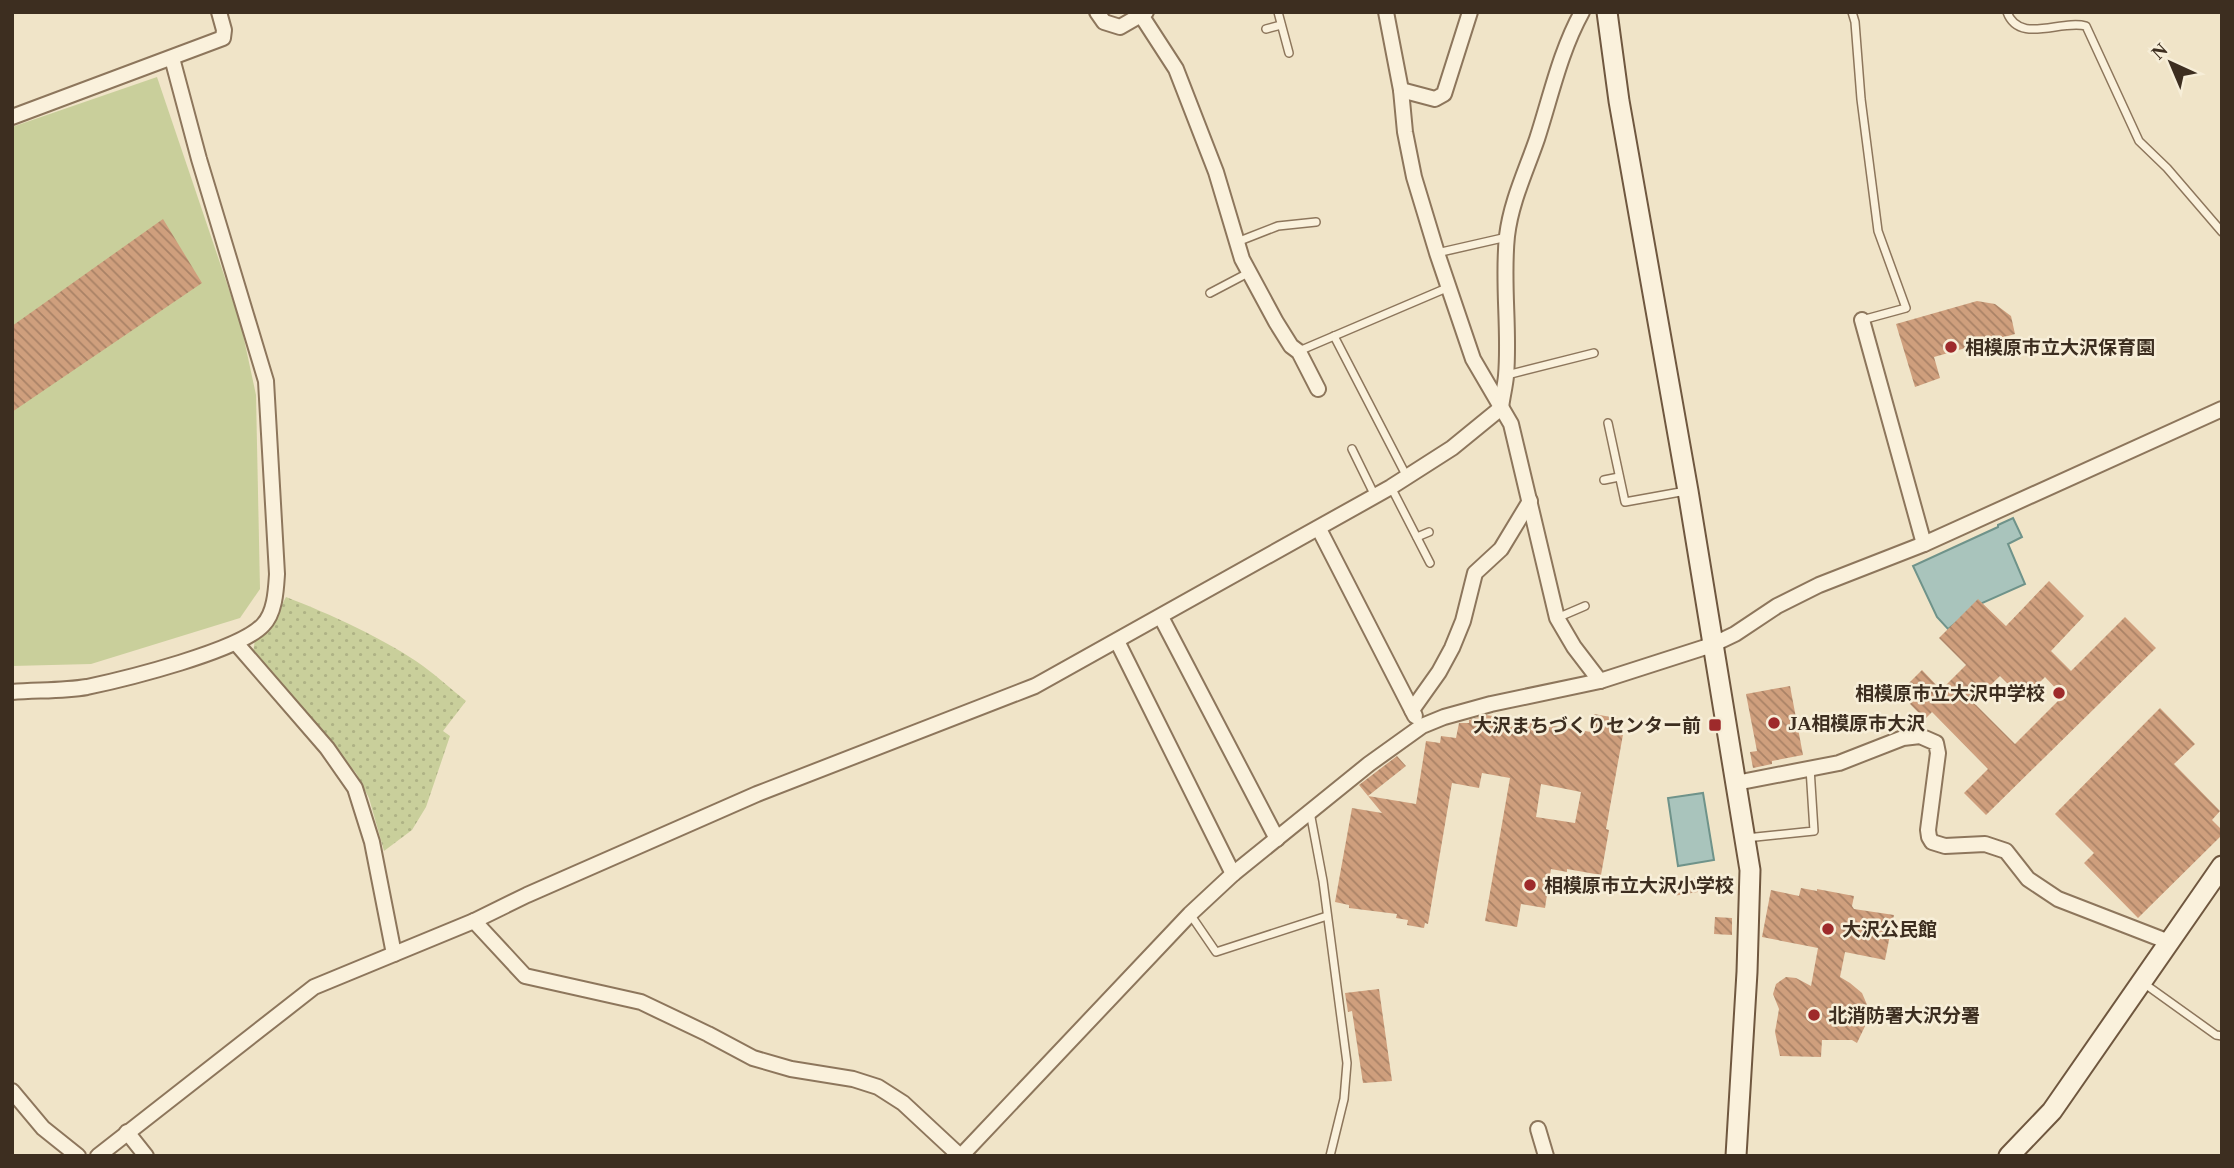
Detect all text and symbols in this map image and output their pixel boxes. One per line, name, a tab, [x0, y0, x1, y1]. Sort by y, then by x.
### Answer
north arrow	[2136, 28, 2206, 98]
text: N	[2147, 39, 2172, 63]
place label: 相模原市立大沢保育園	[1965, 337, 2155, 358]
marker: 相模原市立大沢保育園	[1943, 339, 1959, 355]
place label: 相模原市立大沢中学校	[1855, 683, 2045, 704]
marker: 相模原市立大沢中学校	[2051, 685, 2067, 701]
place label: JA相模原市大沢	[1788, 713, 1925, 734]
place label: 大沢まちづくりセンター前	[1473, 715, 1701, 736]
marker: JA相模原市大沢	[1766, 715, 1782, 731]
marker: 大沢まちづくりセンター前	[1707, 717, 1723, 733]
place label: 相模原市立大沢小学校	[1544, 875, 1734, 896]
marker: 相模原市立大沢小学校	[1522, 877, 1538, 893]
place label: 大沢公民館	[1842, 919, 1937, 940]
marker: 大沢公民館	[1820, 921, 1836, 937]
place label: 北消防署大沢分署	[1828, 1005, 1980, 1026]
marker: 北消防署大沢分署	[1806, 1007, 1822, 1023]

